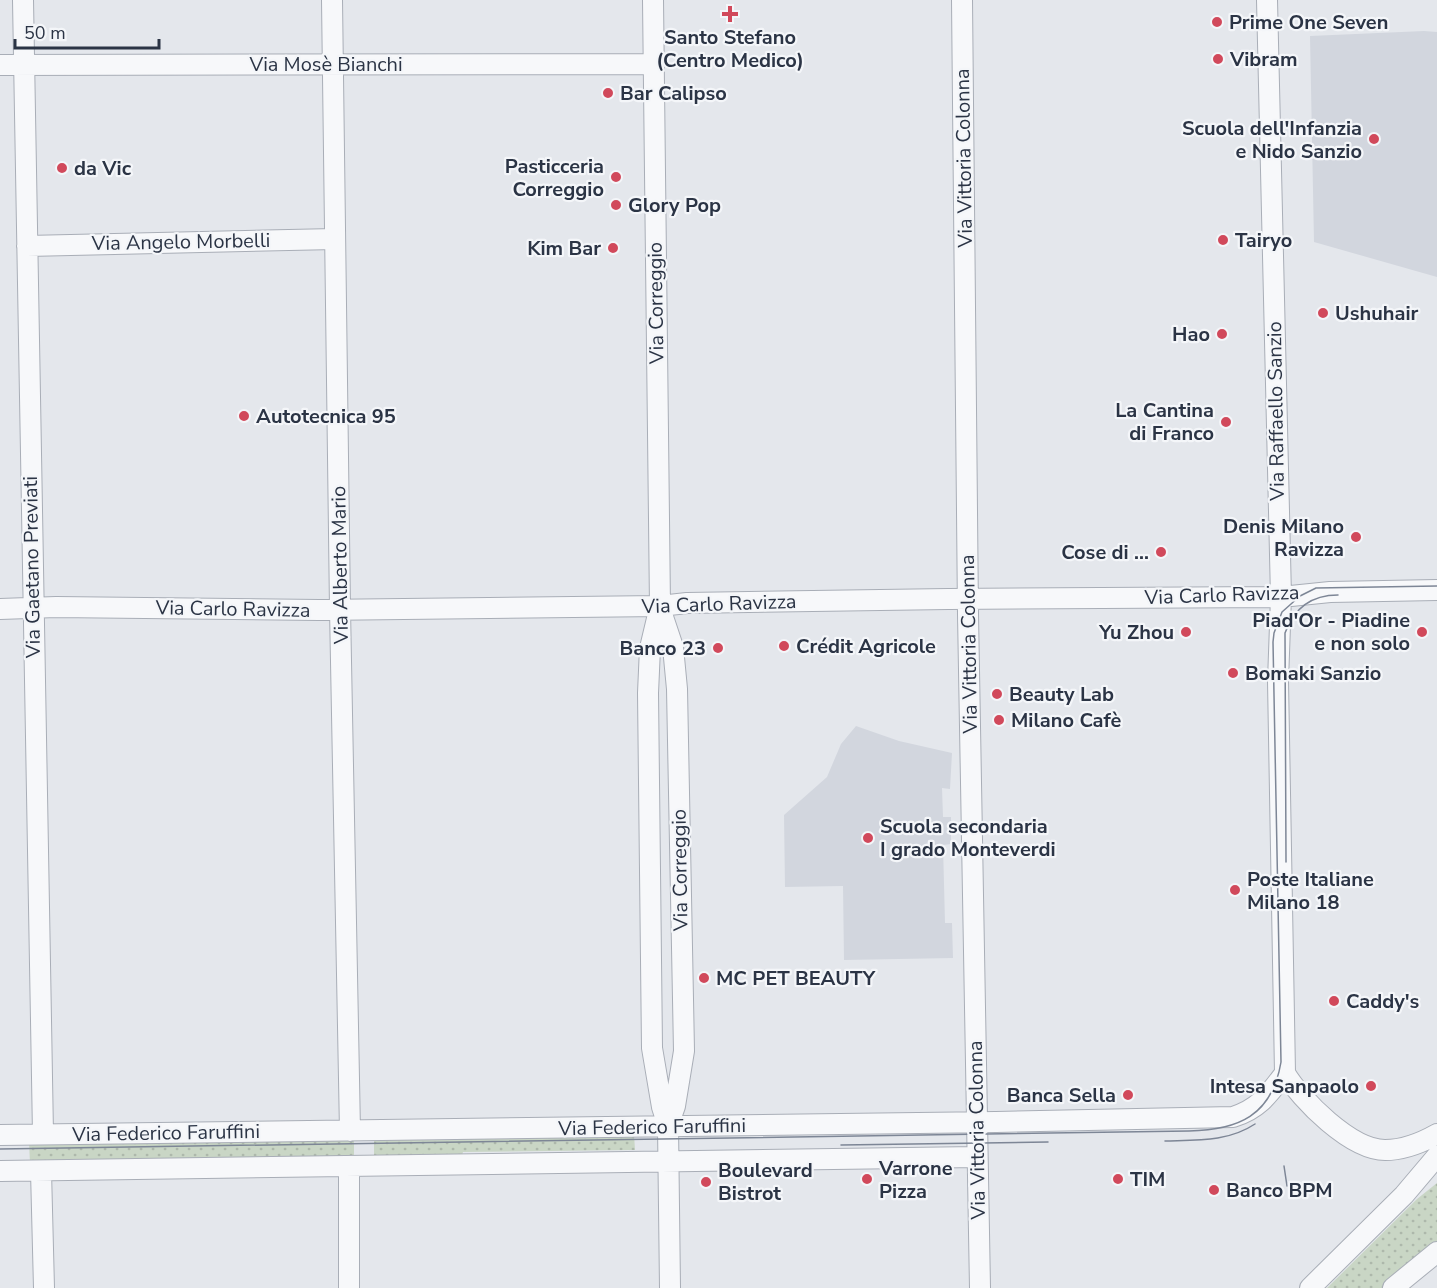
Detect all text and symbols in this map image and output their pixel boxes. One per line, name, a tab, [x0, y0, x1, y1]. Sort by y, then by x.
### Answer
marker: Santo Stefano (Centro Medico)	[721, 5, 739, 23]
place label: Prime One Seven	[1229, 9, 1388, 36]
scale bar	[15, 12, 159, 50]
marker: Prime One Seven	[1210, 15, 1224, 29]
text: 50 m	[24, 21, 66, 45]
place label: Santo Stefano (Centro Medico)	[656, 24, 804, 74]
place label: Vibram	[1229, 46, 1298, 73]
street label: Via Mosè Bianchi	[248, 51, 403, 78]
marker: Vibram	[1211, 52, 1225, 66]
street label: Via Vittoria Colonna	[949, 68, 979, 249]
place label: Bar Calipso	[620, 80, 727, 107]
marker: Bar Calipso	[601, 86, 615, 100]
place label: Scuola dell'Infanzia e Nido Sanzio	[1182, 115, 1362, 165]
marker: Scuola dell'Infanzia e Nido Sanzio	[1367, 132, 1381, 146]
place label: Pasticceria Correggio	[505, 153, 604, 203]
place label: da Vic	[74, 155, 132, 182]
marker: da Vic	[55, 161, 69, 175]
marker: Pasticceria Correggio	[609, 170, 623, 184]
place label: Glory Pop	[628, 192, 721, 219]
marker: Glory Pop	[609, 198, 623, 212]
street label: Via Angelo Morbelli	[90, 227, 271, 257]
place label: Tairyo	[1235, 227, 1292, 254]
marker: Tairyo	[1216, 233, 1230, 247]
place label: Kim Bar	[527, 235, 601, 262]
marker: Kim Bar	[606, 241, 620, 255]
street label: Via Correggio	[641, 242, 671, 365]
place label: Ushuhair	[1335, 300, 1419, 327]
marker: Ushuhair	[1316, 306, 1330, 320]
place label: Hao	[1172, 321, 1210, 348]
street label: Via Raffaello Sanzio	[1261, 321, 1291, 502]
marker: Hao	[1215, 327, 1229, 341]
place label: La Cantina di Franco	[1115, 397, 1214, 447]
place label: Autotecnica 95	[256, 403, 396, 430]
marker: Autotecnica 95	[237, 409, 251, 423]
marker: La Cantina di Franco	[1219, 415, 1233, 429]
street label: Via Gaetano Previati	[17, 476, 47, 659]
street label: Via Alberto Mario	[325, 486, 355, 645]
place label: Denis Milano Ravizza	[1223, 513, 1344, 563]
marker: Denis Milano Ravizza	[1349, 530, 1363, 544]
place label: Cose di ...	[1061, 539, 1149, 566]
marker: Cose di ...	[1154, 545, 1168, 559]
street label: Via Vittoria Colonna	[954, 554, 984, 735]
street label: Via Carlo Ravizza	[1143, 579, 1300, 611]
street label: Via Carlo Ravizza	[640, 588, 797, 620]
street label: Via Carlo Ravizza	[154, 594, 311, 624]
place label: Piad'Or - Piadine e non solo	[1252, 607, 1410, 657]
place label: Yu Zhou	[1098, 619, 1174, 646]
marker: Yu Zhou	[1179, 625, 1193, 639]
marker: Piad'Or - Piadine e non solo	[1415, 625, 1429, 639]
place label: Crédit Agricole	[796, 633, 936, 660]
place label: Banco 23	[619, 635, 706, 662]
marker: Crédit Agricole	[777, 639, 791, 653]
marker: Banco 23	[711, 641, 725, 655]
place label: Bomaki Sanzio	[1245, 660, 1381, 687]
marker: Bomaki Sanzio	[1226, 666, 1240, 680]
place label: Beauty Lab	[1009, 681, 1114, 708]
marker: Beauty Lab	[990, 687, 1004, 701]
place label: Milano Cafè	[1011, 707, 1122, 734]
marker: Milano Cafè	[992, 713, 1006, 727]
street label: Via Correggio	[665, 809, 695, 932]
place label: Scuola secondaria I grado Monteverdi	[880, 813, 1056, 863]
marker: Scuola secondaria I grado Monteverdi	[861, 831, 875, 845]
place label: Poste Italiane Milano 18	[1247, 866, 1374, 916]
marker: Poste Italiane Milano 18	[1228, 883, 1242, 897]
place label: MC PET BEAUTY	[716, 965, 876, 992]
marker: MC PET BEAUTY	[697, 971, 711, 985]
place label: Caddy's	[1346, 988, 1420, 1015]
marker: Caddy's	[1327, 994, 1341, 1008]
street label: Via Vittoria Colonna	[962, 1040, 992, 1221]
place label: Intesa Sanpaolo	[1210, 1073, 1359, 1100]
marker: Intesa Sanpaolo	[1364, 1079, 1378, 1093]
place label: Banca Sella	[1007, 1082, 1116, 1109]
marker: Banca Sella	[1121, 1088, 1135, 1102]
street label: Via Federico Faruffini	[557, 1112, 746, 1142]
street label: Via Federico Faruffini	[71, 1118, 260, 1148]
place label: Varrone Pizza	[878, 1155, 953, 1205]
place label: Boulevard Bistrot	[718, 1157, 813, 1207]
place label: TIM	[1130, 1166, 1165, 1193]
marker: Varrone Pizza	[860, 1172, 874, 1186]
marker: TIM	[1111, 1172, 1125, 1186]
marker: Boulevard Bistrot	[699, 1175, 713, 1189]
place label: Banco BPM	[1226, 1177, 1333, 1204]
marker: Banco BPM	[1207, 1183, 1221, 1197]

